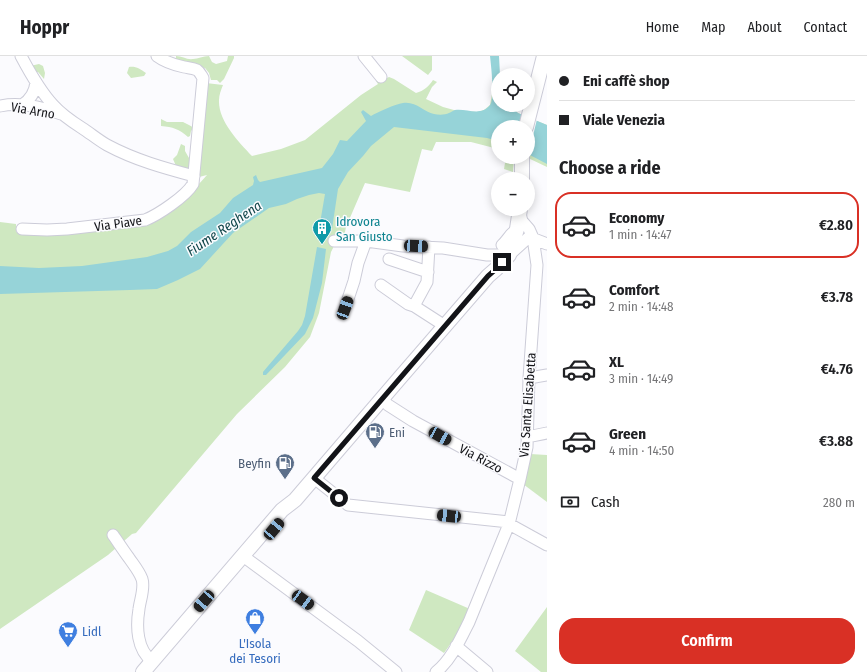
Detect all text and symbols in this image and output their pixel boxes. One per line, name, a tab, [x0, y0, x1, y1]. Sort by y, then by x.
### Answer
text: Hoppr	[20, 16, 69, 39]
text: Home	[646, 19, 679, 36]
text: Map	[701, 19, 725, 36]
text: About	[747, 19, 782, 36]
text: Contact	[804, 19, 847, 36]
map controls	[491, 68, 535, 216]
button: locate	[491, 68, 535, 112]
text: Eni caffè shop	[583, 72, 670, 90]
street label: Via Arno	[10, 99, 56, 122]
text: Viale Venezia	[583, 111, 665, 129]
button: +	[491, 120, 535, 164]
text: Choose a ride	[559, 157, 661, 179]
button: −	[491, 172, 535, 216]
water label: Fiume Reghena	[184, 197, 265, 260]
icon: car	[561, 207, 597, 243]
text: Economy	[609, 209, 664, 227]
street label: Via Piave	[93, 213, 143, 234]
place label: Idrovora San Giusto	[336, 214, 393, 244]
text: €2.80	[819, 216, 853, 234]
building icon: Idrovora San Giusto	[311, 217, 333, 245]
text: 1 min · 14:47	[609, 227, 671, 242]
car	[404, 239, 428, 253]
route end	[493, 253, 511, 271]
icon: car	[561, 279, 597, 315]
text: Comfort	[609, 281, 660, 299]
text: €3.78	[821, 288, 853, 306]
car	[335, 295, 355, 321]
text: 2 min · 14:48	[609, 299, 674, 314]
icon: car	[561, 351, 597, 387]
street label: Via Santa Elisabetta	[516, 352, 539, 458]
text: XL	[609, 353, 624, 371]
text: €4.76	[821, 360, 853, 378]
text: 3 min · 14:49	[609, 371, 673, 386]
fuel station icon: Eni	[364, 421, 386, 449]
icon: car	[561, 423, 597, 459]
place label: Eni	[389, 425, 405, 440]
car	[427, 425, 453, 447]
text: Green	[609, 425, 646, 443]
text: €3.88	[819, 432, 853, 450]
street label: Via Rizzo	[457, 441, 505, 476]
text: 4 min · 14:50	[609, 443, 674, 458]
fuel station icon: Beyfin	[274, 452, 296, 480]
place label: Beyfin	[238, 456, 271, 471]
route start	[330, 489, 348, 507]
icon: cash	[559, 491, 581, 513]
text: Cash	[591, 493, 620, 511]
text: 280 m	[823, 495, 855, 510]
car	[436, 509, 462, 523]
car	[262, 516, 286, 542]
car	[192, 588, 216, 614]
car	[290, 588, 316, 612]
shop icon: L'Isola dei Tesori	[244, 607, 266, 635]
button: Confirm	[559, 618, 855, 664]
supermarket icon: Lidl	[57, 620, 79, 648]
place label: Lidl	[82, 624, 102, 639]
place label: L'Isola dei Tesori	[229, 636, 281, 666]

